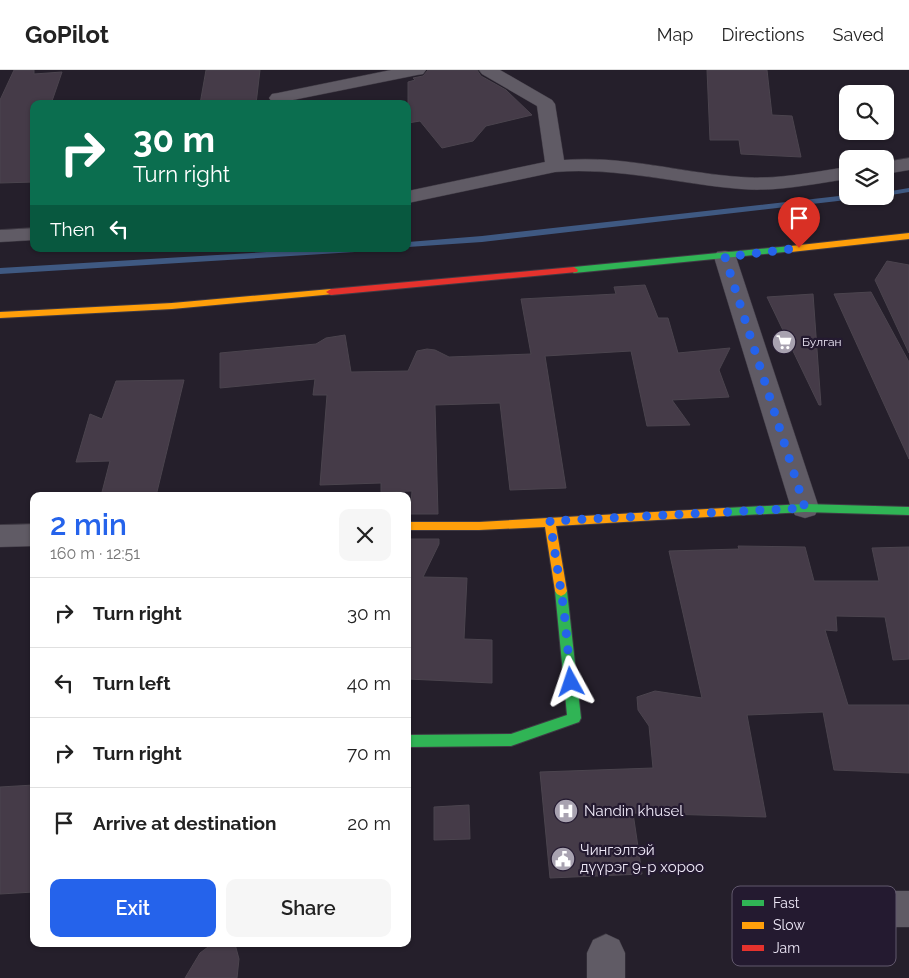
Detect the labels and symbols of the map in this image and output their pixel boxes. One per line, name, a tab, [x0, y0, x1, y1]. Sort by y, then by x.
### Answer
pin	[778, 197, 820, 248]
supermarket icon: Булган	[771, 329, 797, 355]
place label: Булган	[802, 335, 842, 349]
position arrow	[544, 655, 596, 707]
hospital icon: Nandin khusel	[553, 798, 579, 824]
place label: Nandin khusel	[584, 802, 684, 820]
place label: Чингэлтэй дүүрэг 9-р хороо	[580, 841, 704, 876]
public building icon: Чингэлтэй дүүрэг 9-р хороо	[550, 846, 576, 872]
legend	[732, 886, 896, 966]
text: Fast	[773, 895, 800, 911]
text: Slow	[773, 917, 805, 933]
text: Jam	[773, 940, 800, 956]

